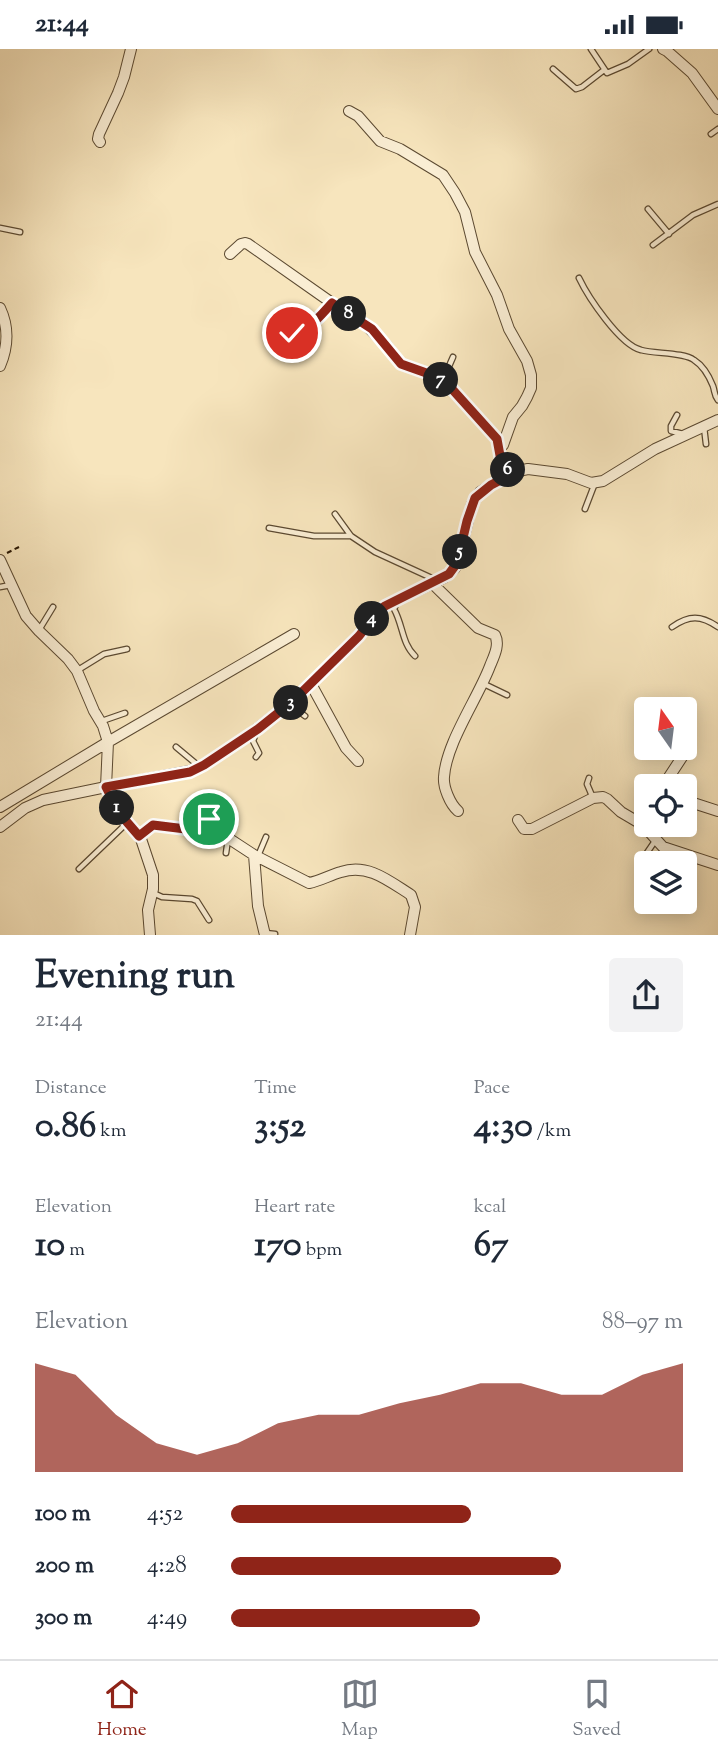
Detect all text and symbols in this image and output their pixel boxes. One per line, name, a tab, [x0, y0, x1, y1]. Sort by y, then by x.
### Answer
text: 21:44	[35, 6, 89, 43]
pin: 8	[332, 296, 366, 331]
text: 8	[344, 300, 353, 327]
pin	[262, 303, 322, 363]
icon: check	[273, 314, 311, 352]
pin: 7	[424, 363, 458, 397]
text: 7	[436, 366, 445, 393]
pin: 6	[490, 453, 526, 487]
text: 6	[503, 456, 512, 483]
pin: 5	[442, 535, 477, 569]
text: 5	[456, 538, 463, 565]
pin: 4	[354, 601, 390, 637]
text: 4	[367, 605, 376, 632]
pin: 3	[274, 685, 308, 721]
text: 3	[287, 689, 294, 716]
north arrow	[634, 697, 696, 759]
map controls	[634, 697, 697, 914]
button: locate	[634, 774, 697, 837]
pin	[179, 789, 239, 849]
pin: 1	[100, 791, 134, 825]
text: 1	[113, 794, 120, 821]
icon: arrive	[190, 800, 228, 838]
button: layers	[634, 851, 697, 914]
text: Evening run	[35, 951, 235, 1005]
button: share	[609, 958, 683, 1032]
text: 21:44	[35, 1004, 83, 1037]
text: Distance	[35, 1075, 107, 1102]
text: Time	[254, 1075, 297, 1102]
text: Pace	[474, 1075, 510, 1102]
text: 0.86	[35, 1102, 96, 1153]
text: 3:52	[254, 1102, 306, 1153]
text: 4:30	[474, 1102, 533, 1153]
text: km	[96, 1118, 126, 1145]
text: /km	[533, 1118, 571, 1145]
text: Elevation	[35, 1194, 112, 1221]
text: Heart rate	[254, 1194, 335, 1221]
text: kcal	[474, 1194, 506, 1221]
text: 10	[35, 1221, 65, 1272]
text: 170	[254, 1221, 302, 1272]
text: 67	[474, 1221, 509, 1272]
text: m	[65, 1237, 85, 1264]
text: bpm	[302, 1237, 342, 1264]
text: Elevation	[35, 1306, 128, 1339]
text: 88–97 m	[602, 1306, 683, 1339]
text: 100 m	[35, 1498, 91, 1531]
text: 4:52	[147, 1498, 183, 1531]
text: 200 m	[35, 1550, 94, 1583]
text: 4:28	[147, 1550, 187, 1583]
text: 300 m	[35, 1602, 92, 1635]
text: 4:49	[147, 1602, 187, 1635]
tab: Home	[97, 1675, 147, 1744]
tab: Map	[341, 1675, 379, 1744]
tab: Saved	[572, 1675, 621, 1744]

